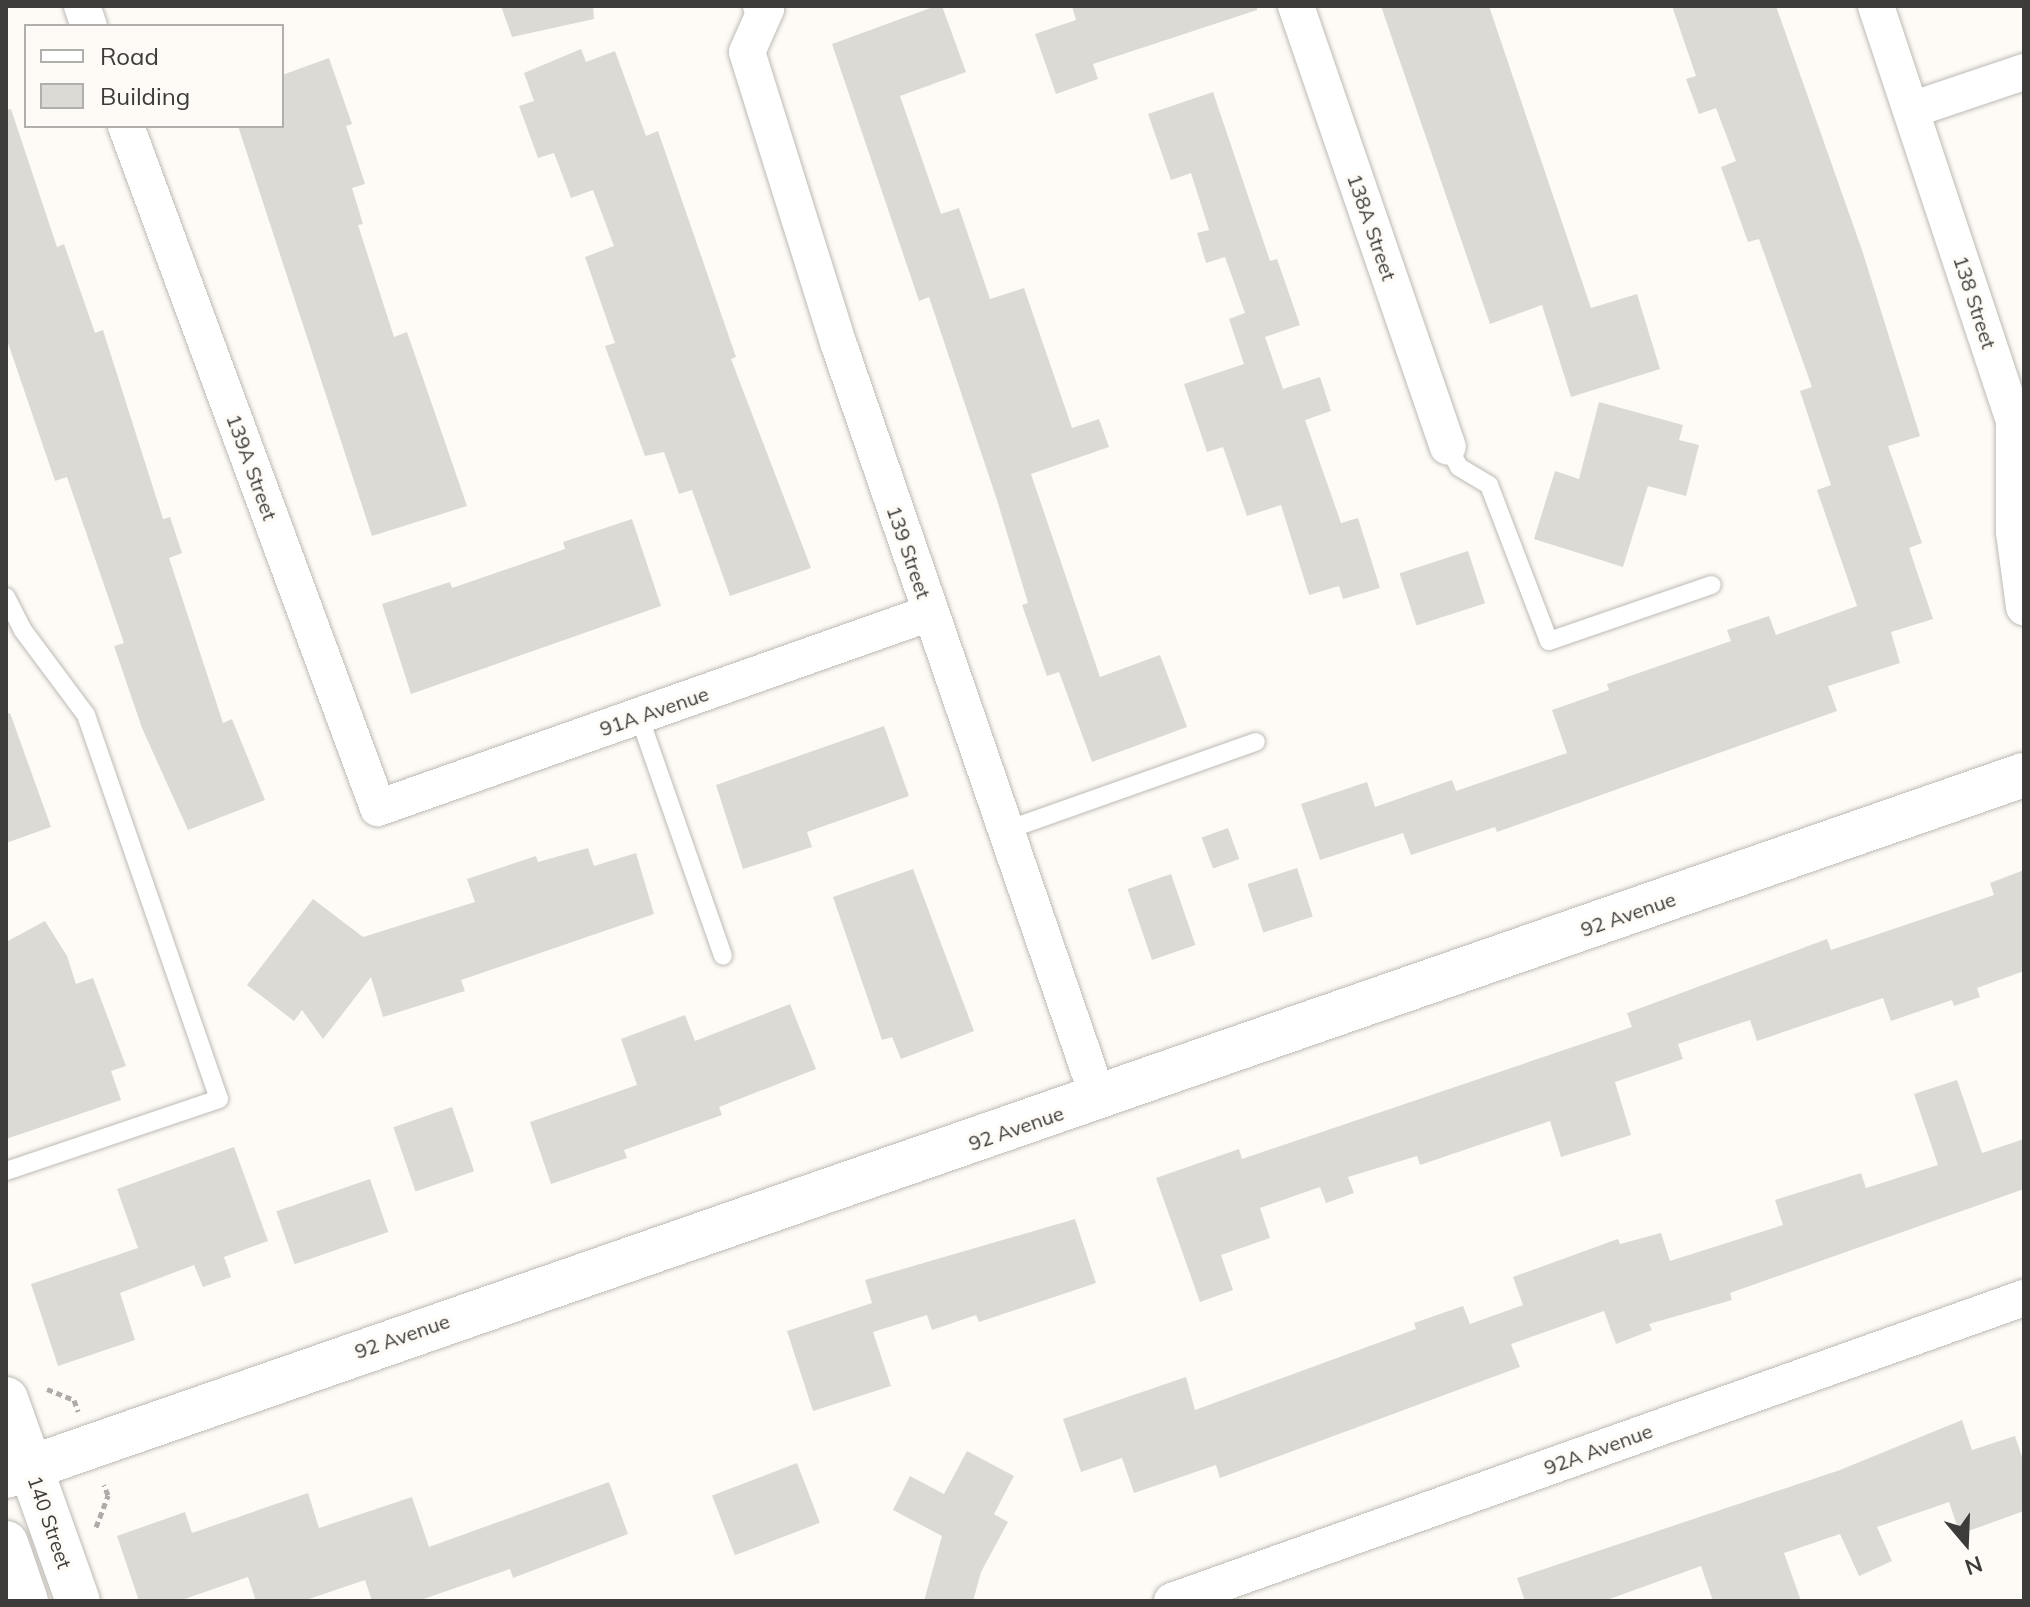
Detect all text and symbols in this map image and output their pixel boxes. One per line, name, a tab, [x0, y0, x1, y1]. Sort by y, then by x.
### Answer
legend	[24, 24, 284, 128]
text: Road	[100, 41, 159, 71]
text: Building	[100, 81, 190, 111]
street label: 138A Street	[1343, 171, 1401, 283]
street label: 138 Street	[1949, 252, 2001, 352]
street label: 139A Street	[222, 411, 282, 523]
street label: 139 Street	[882, 502, 936, 602]
street label: 91A Avenue	[596, 681, 712, 741]
street label: 92 Avenue	[1577, 887, 1679, 941]
street label: 92 Avenue	[965, 1101, 1067, 1155]
street label: 92 Avenue	[351, 1309, 453, 1363]
street label: 92A Avenue	[1541, 1418, 1655, 1480]
street label: 140 Street	[23, 1472, 77, 1572]
north arrow	[1926, 1503, 2006, 1583]
text: N	[1961, 1550, 1986, 1582]

